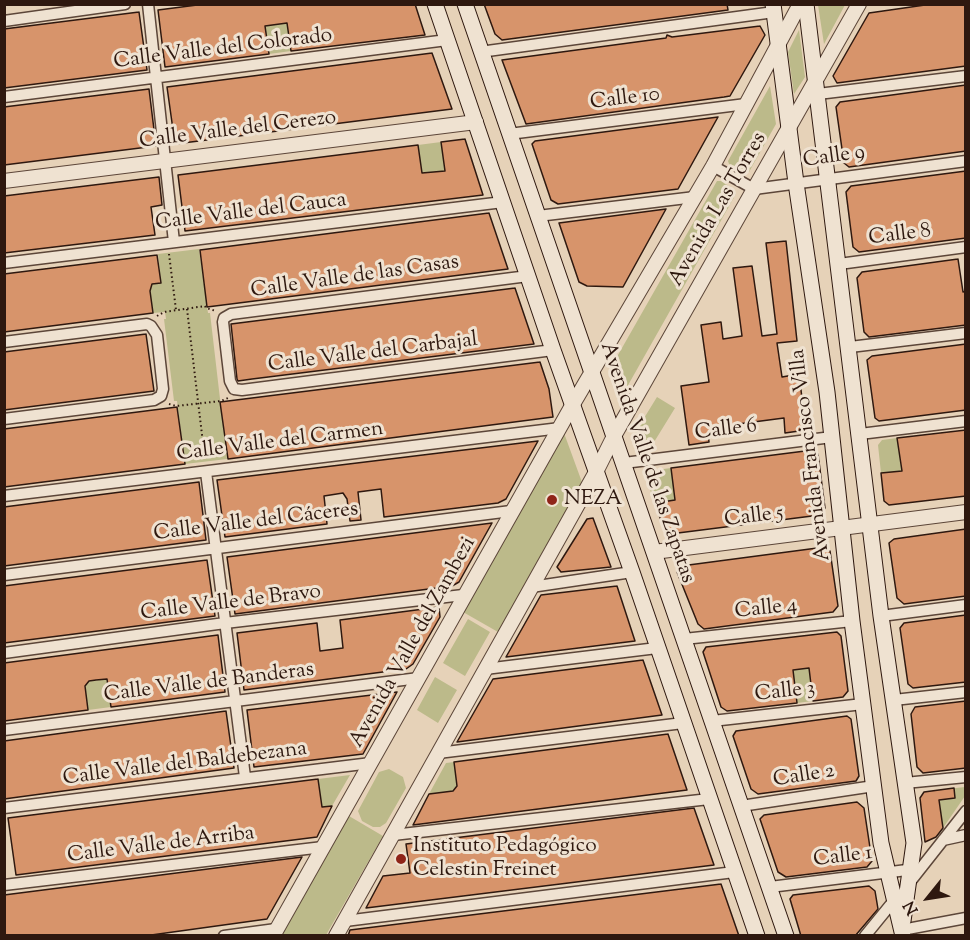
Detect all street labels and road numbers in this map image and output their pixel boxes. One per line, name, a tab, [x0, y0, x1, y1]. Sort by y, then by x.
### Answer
street label: Calle Valle del Colorado	[112, 24, 334, 76]
street label: Calle 10	[589, 83, 661, 117]
street label: Calle Valle del Cerezo	[138, 106, 338, 156]
street label: Avenida Las Torres	[665, 129, 773, 291]
street label: Calle 9	[801, 141, 867, 175]
street label: Calle Valle del Cauca	[154, 189, 348, 237]
street label: Calle 8	[867, 220, 933, 252]
street label: Calle Valle de las Casas	[249, 251, 461, 305]
street label: Calle Valle del Carbajal	[267, 329, 479, 379]
street label: Avenida Valle de las Zapatas	[593, 339, 699, 587]
street label: Avenida Francisco Villa	[786, 347, 838, 563]
street label: Calle 6	[693, 415, 759, 447]
street label: Calle Valle del Carmen	[175, 418, 385, 468]
street label: Calle Valle del Cáceres	[152, 498, 360, 548]
street label: Calle 5	[723, 502, 785, 534]
street label: Avenida Valle del Zambezi	[346, 533, 482, 753]
street label: Calle Valle de Bravo	[139, 580, 323, 628]
street label: Calle 4	[734, 594, 798, 626]
street label: Calle Valle de Banderas	[102, 659, 316, 709]
street label: Calle 3	[754, 677, 816, 709]
street label: Calle Valle del Baldebezana	[62, 738, 308, 792]
street label: Calle 2	[771, 760, 837, 794]
street label: Calle Valle de Arriba	[66, 822, 256, 870]
street label: Calle 1	[812, 842, 874, 874]

